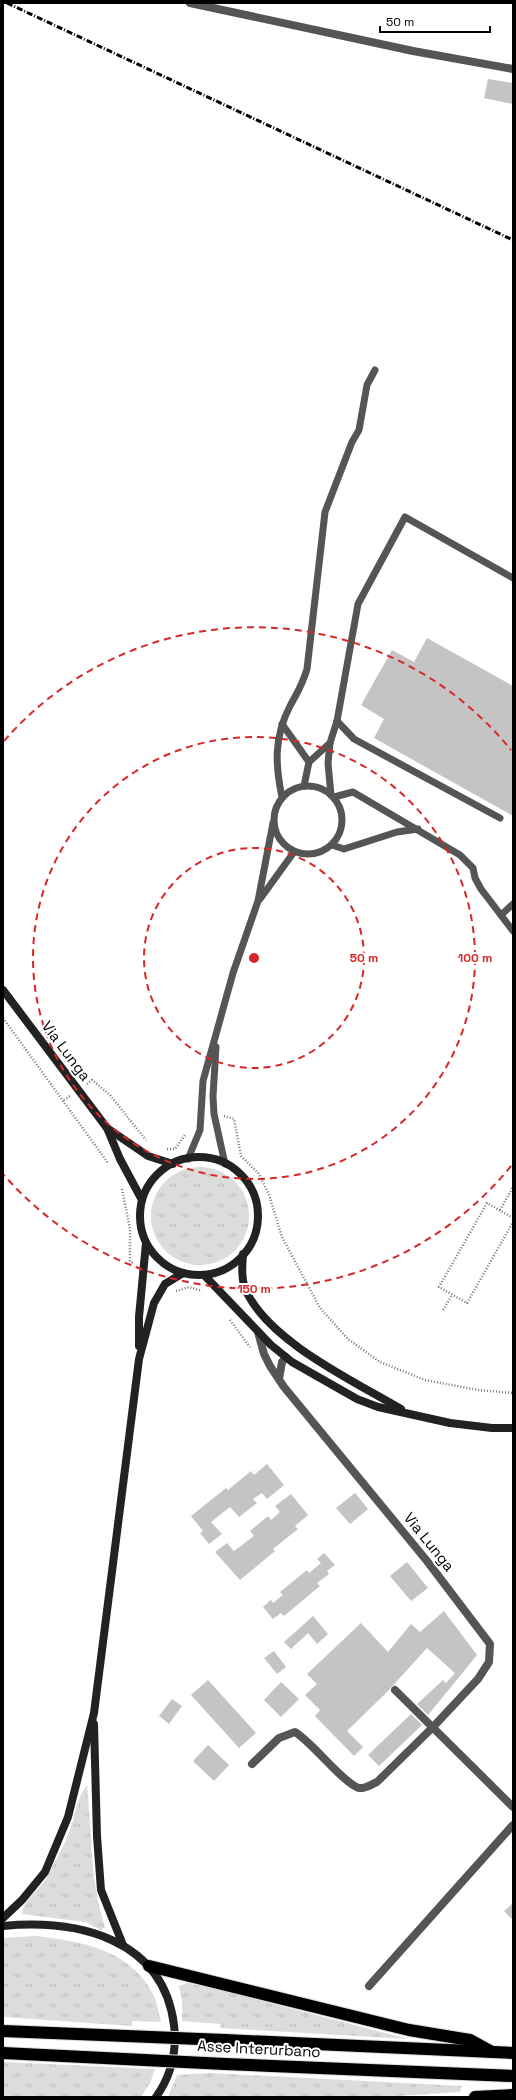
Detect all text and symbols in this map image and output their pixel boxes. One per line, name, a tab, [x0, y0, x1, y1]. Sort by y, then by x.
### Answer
scale bar	[380, 8, 490, 34]
text: 50 m	[386, 14, 414, 30]
text: 50 m	[350, 950, 378, 966]
text: 100 m	[458, 950, 492, 966]
centre of rings	[247, 951, 261, 965]
street label: Via Lunga	[38, 1017, 95, 1085]
text: 150 m	[237, 1281, 271, 1297]
street label: Via Lunga	[400, 1508, 459, 1575]
street label: Asse Interurbano	[197, 2036, 321, 2061]

